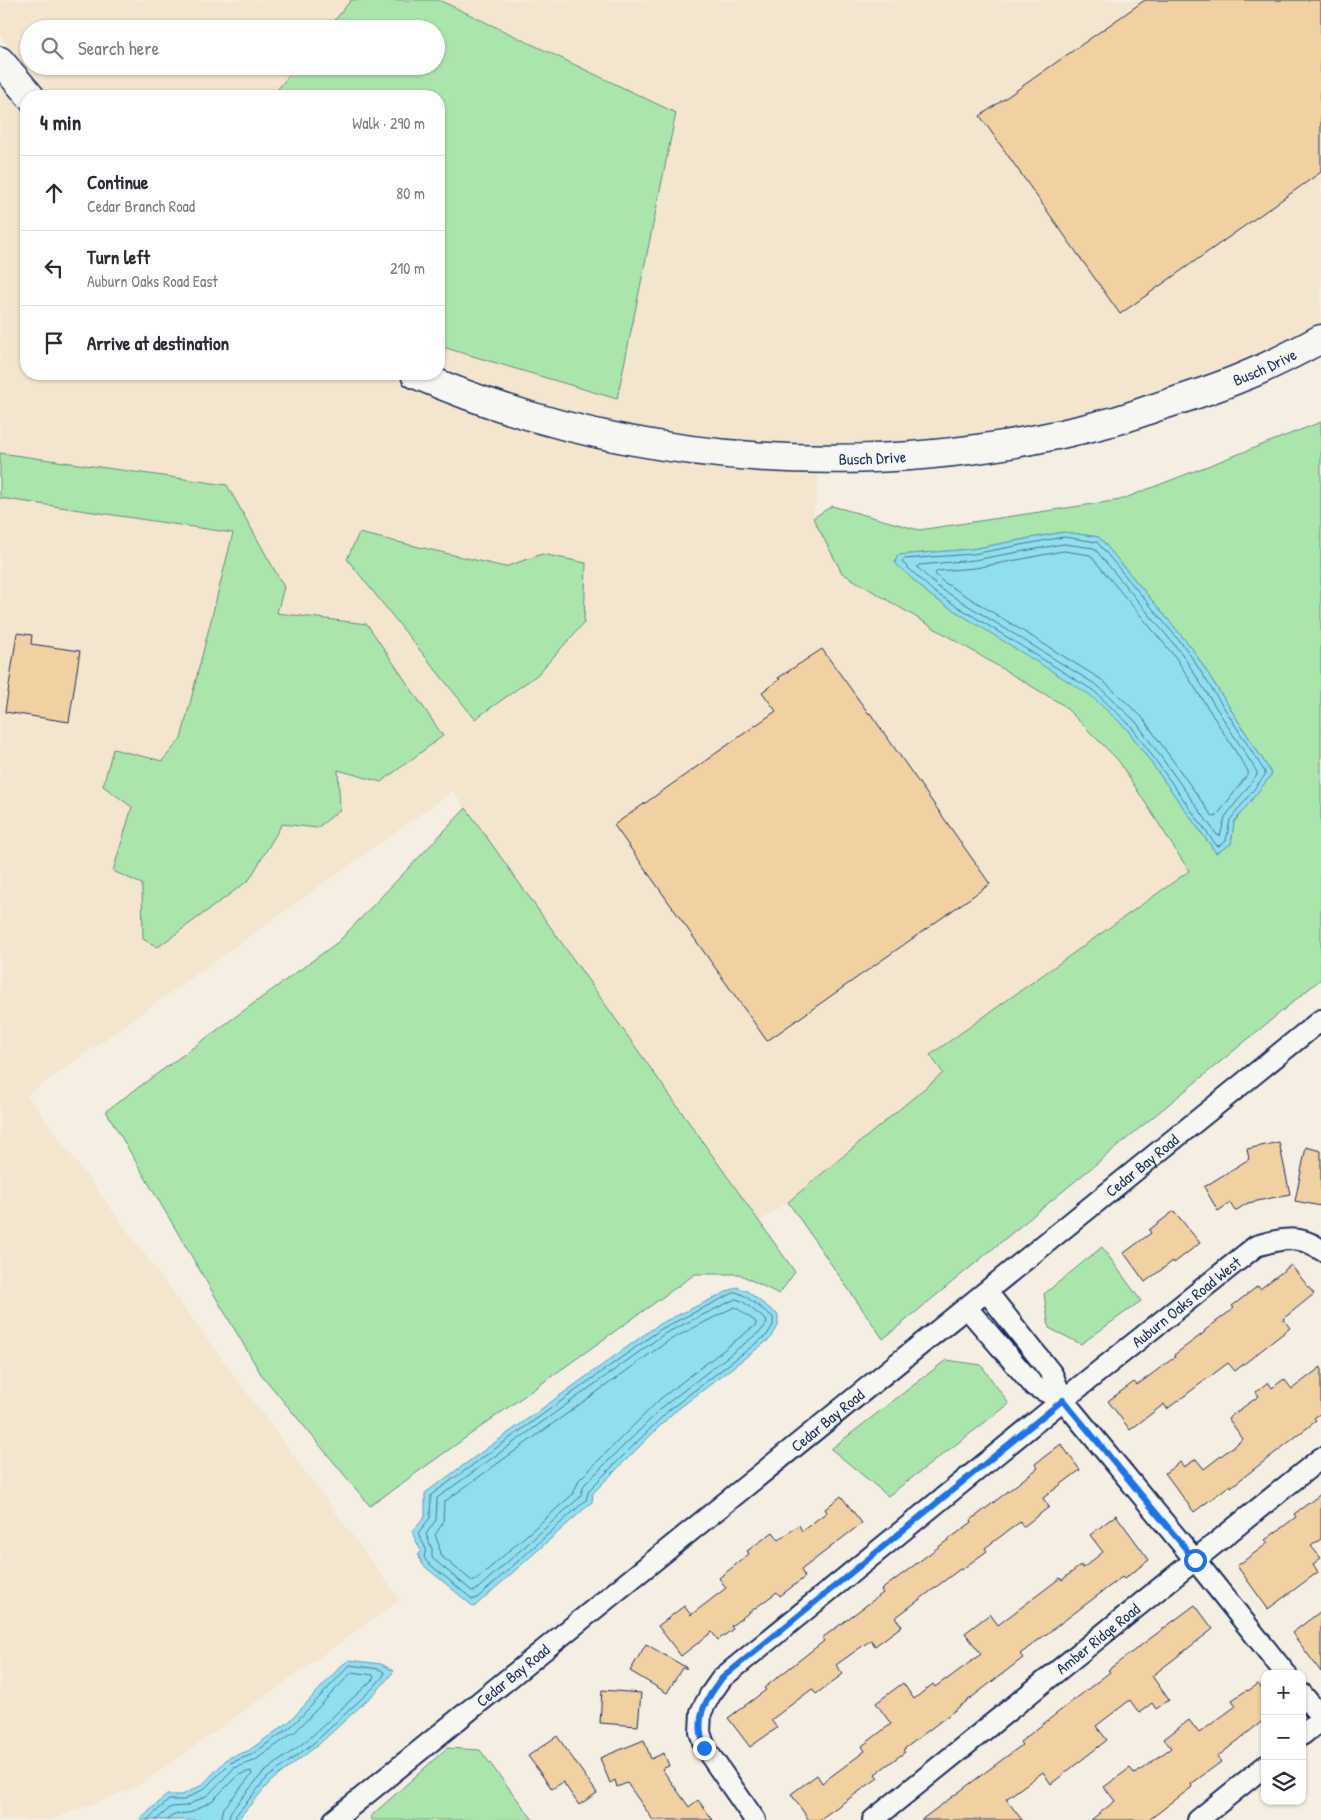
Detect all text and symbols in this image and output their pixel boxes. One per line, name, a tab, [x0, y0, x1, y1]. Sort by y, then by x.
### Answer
search box	[20, 20, 445, 75]
icon: search	[38, 34, 66, 62]
text: Search here	[78, 35, 159, 61]
text: 4 min	[40, 108, 81, 137]
text: Walk · 290 m	[352, 112, 425, 134]
text: Continue	[87, 169, 148, 195]
icon: ahead	[40, 179, 68, 207]
text: 80 m	[396, 182, 425, 204]
text: Cedar Branch Road	[87, 195, 195, 217]
text: Turn left	[87, 244, 150, 270]
icon: left	[40, 254, 68, 282]
text: 210 m	[390, 257, 425, 279]
text: Auburn Oaks Road East	[87, 270, 218, 292]
icon: arrive	[40, 329, 68, 357]
text: Arrive at destination	[87, 330, 229, 356]
street label: Busch Drive	[1229, 343, 1301, 391]
street label: Busch Drive	[839, 445, 907, 470]
street label: Cedar Bay Road	[1101, 1129, 1183, 1202]
street label: Auburn Oaks Road West	[1127, 1251, 1246, 1352]
street label: Cedar Bay Road	[786, 1384, 869, 1457]
route start	[1184, 1549, 1207, 1572]
street label: Amber Ridge Road	[1051, 1598, 1144, 1679]
street label: Cedar Bay Road	[471, 1639, 554, 1712]
map controls	[1261, 1670, 1306, 1805]
button: +	[1261, 1670, 1306, 1715]
button: −	[1261, 1715, 1306, 1760]
route end	[693, 1737, 716, 1760]
button: layers	[1261, 1760, 1306, 1805]

